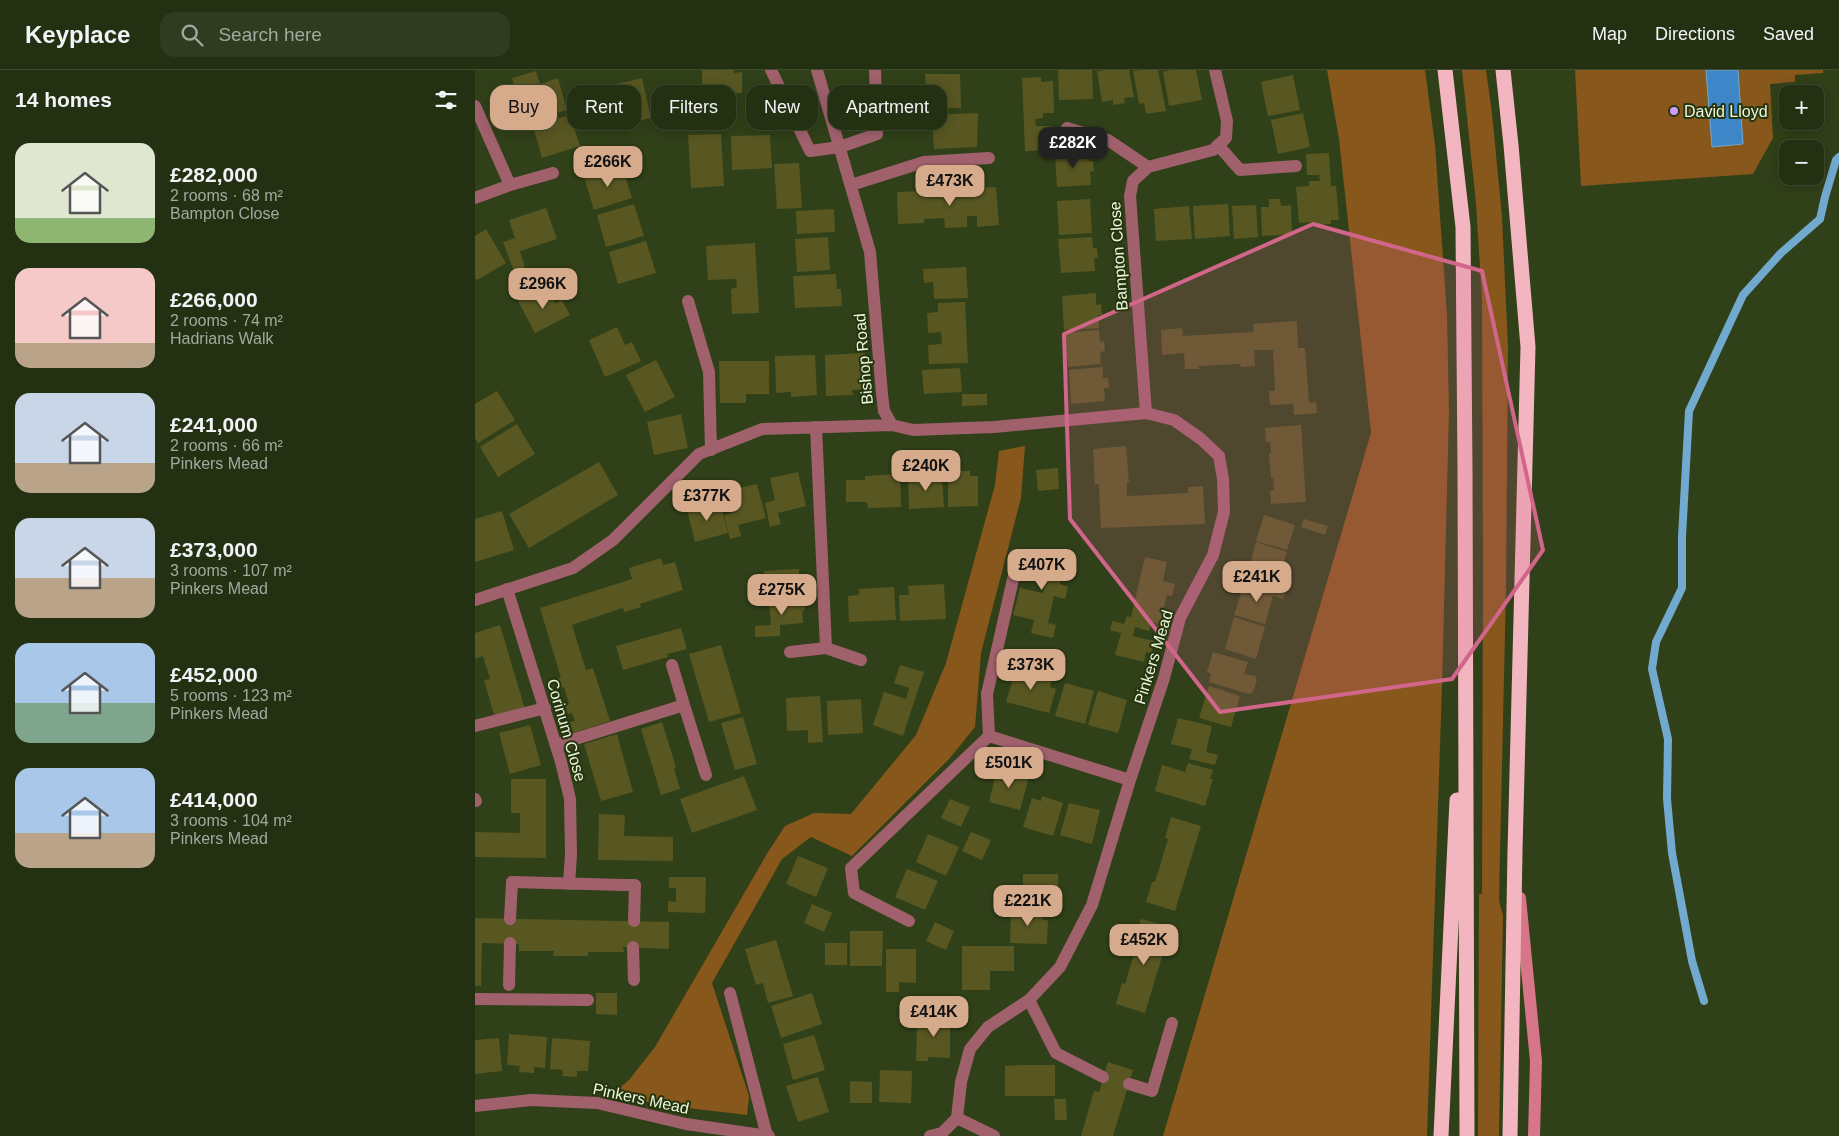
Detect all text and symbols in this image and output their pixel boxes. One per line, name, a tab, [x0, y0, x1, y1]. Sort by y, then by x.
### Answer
search box	[160, 12, 510, 57]
text: Keyplace	[25, 21, 130, 48]
icon: search	[178, 21, 206, 49]
text: Search here	[218, 24, 322, 45]
text: Map	[1592, 24, 1627, 44]
text: Directions	[1655, 24, 1735, 44]
text: Saved	[1763, 24, 1814, 44]
chip: Buy	[490, 85, 557, 130]
chip: Rent	[567, 85, 641, 130]
chip: Filters	[651, 85, 736, 130]
chip: New	[746, 85, 818, 130]
chip: Apartment	[828, 85, 947, 130]
map controls	[1779, 85, 1824, 185]
button: +	[1779, 85, 1824, 130]
icon: filters	[432, 86, 460, 114]
text: 14 homes	[15, 88, 112, 111]
place label: David Lloyd	[1684, 103, 1768, 120]
marker: David Lloyd	[1668, 105, 1680, 117]
pin: £282K	[1038, 126, 1108, 169]
text: £282K	[1049, 134, 1097, 151]
button: −	[1779, 140, 1824, 185]
pin: £266K	[573, 146, 643, 188]
text: £266K	[584, 153, 632, 170]
icon: home	[55, 163, 115, 223]
text: £282,000	[170, 163, 258, 186]
pin: £473K	[915, 164, 985, 207]
text: £473K	[926, 172, 974, 189]
text: 2 rooms · 68 m²	[170, 187, 283, 204]
street label: Bampton Close	[1106, 201, 1131, 311]
text: Bampton Close	[170, 205, 279, 222]
pin: £296K	[508, 268, 578, 310]
text: £296K	[519, 275, 567, 292]
icon: home	[55, 288, 115, 348]
text: £266,000	[170, 288, 258, 311]
text: 2 rooms · 74 m²	[170, 312, 283, 329]
street label: Bishop Road	[851, 313, 876, 405]
text: Hadrians Walk	[170, 330, 273, 347]
icon: home	[55, 413, 115, 473]
text: £241,000	[170, 413, 258, 436]
text: 2 rooms · 66 m²	[170, 437, 283, 454]
pin: £240K	[891, 450, 961, 492]
text: Pinkers Mead	[170, 455, 268, 472]
text: £240K	[902, 457, 950, 474]
pin: £377K	[672, 480, 742, 522]
text: £377K	[683, 487, 731, 504]
icon: home	[55, 538, 115, 598]
text: £373,000	[170, 538, 258, 561]
pin: £407K	[1007, 548, 1077, 591]
text: £407K	[1018, 556, 1066, 573]
pin: £241K	[1222, 560, 1292, 603]
text: 3 rooms · 107 m²	[170, 562, 292, 579]
text: £241K	[1233, 568, 1281, 585]
pin: £275K	[747, 574, 817, 616]
text: Pinkers Mead	[170, 580, 268, 597]
text: £275K	[758, 581, 806, 598]
street label: Pinkers Mead	[1131, 608, 1176, 706]
pin: £373K	[996, 648, 1066, 691]
text: £373K	[1007, 656, 1055, 673]
icon: home	[55, 663, 115, 723]
text: £452,000	[170, 663, 258, 686]
street label: Corinum Close	[544, 677, 589, 783]
text: 5 rooms · 123 m²	[170, 687, 292, 704]
text: Pinkers Mead	[170, 705, 268, 722]
pin: £501K	[974, 746, 1044, 789]
text: £501K	[985, 754, 1033, 771]
icon: home	[55, 788, 115, 848]
text: £414,000	[170, 788, 258, 811]
text: 3 rooms · 104 m²	[170, 812, 292, 829]
text: Pinkers Mead	[170, 830, 268, 847]
pin: £221K	[993, 884, 1063, 927]
text: £221K	[1004, 892, 1052, 909]
pin: £452K	[1109, 924, 1179, 966]
text: £452K	[1120, 931, 1168, 948]
pin: £414K	[899, 996, 969, 1038]
text: £414K	[910, 1003, 958, 1020]
street label: Pinkers Mead	[591, 1080, 691, 1117]

